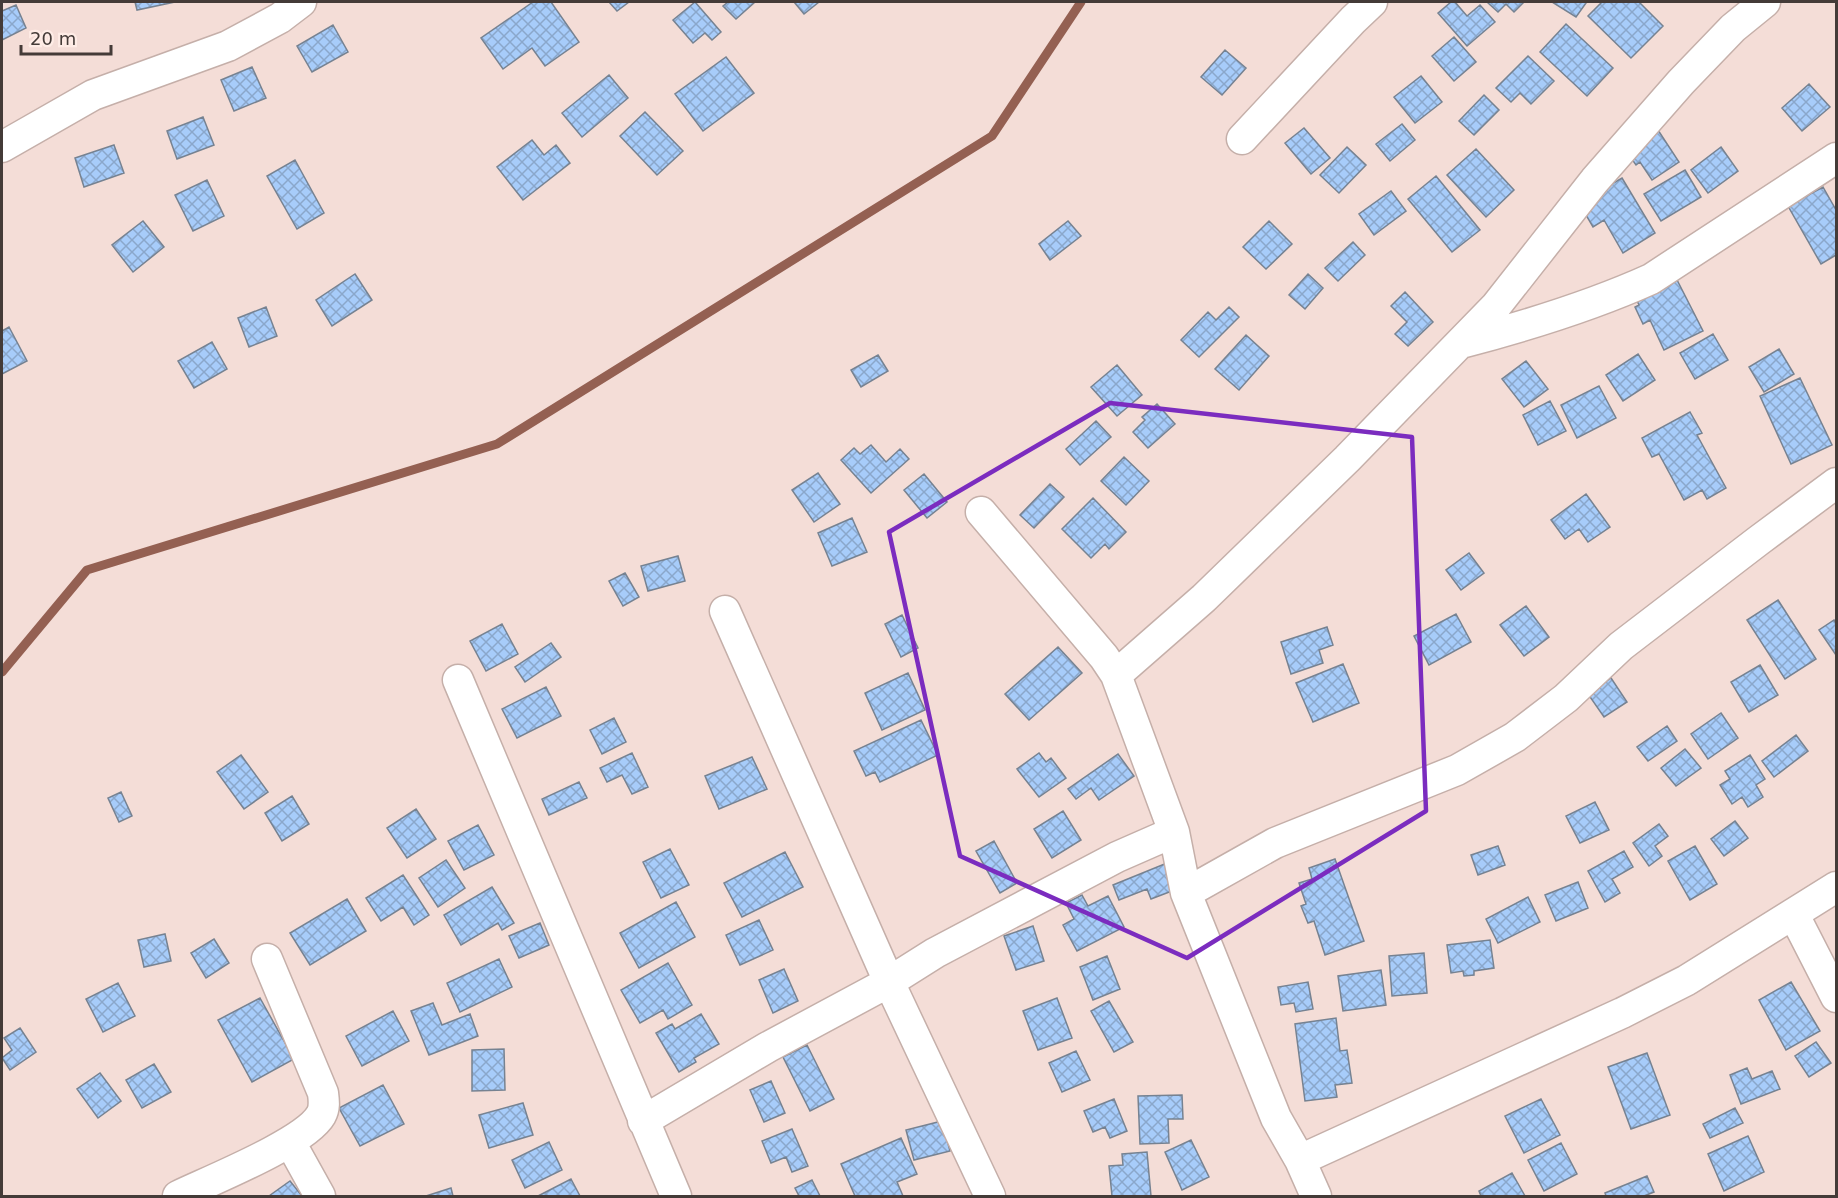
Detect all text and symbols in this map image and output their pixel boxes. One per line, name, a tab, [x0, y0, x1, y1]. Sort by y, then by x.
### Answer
scale bar	[21, 18, 111, 56]
text: 20 m	[30, 28, 76, 49]

